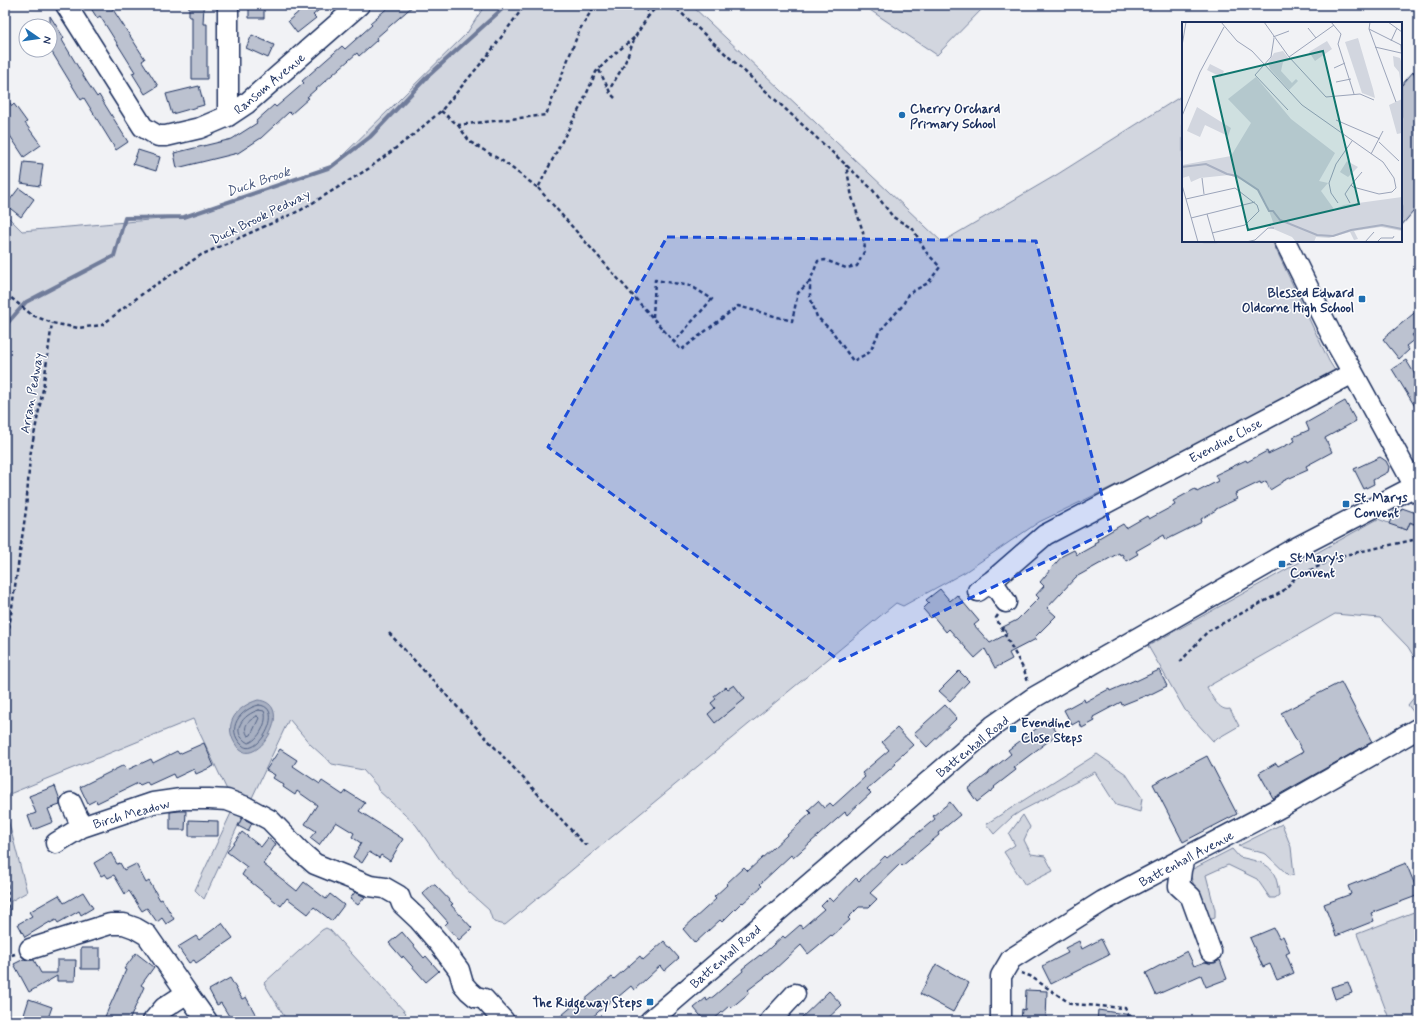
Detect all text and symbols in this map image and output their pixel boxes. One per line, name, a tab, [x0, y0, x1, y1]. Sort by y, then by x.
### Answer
north arrow	[18, 18, 58, 58]
inset map	[1182, 22, 1402, 242]
text: N	[39, 35, 54, 45]
street label: Ransom Avenue	[231, 49, 309, 119]
place label: Cherry Orchard Primary School	[910, 101, 1001, 133]
marker: Cherry Orchard Primary School	[897, 110, 907, 120]
water label: Duck Brook	[224, 162, 293, 201]
street label: Duck Brook Pedway	[208, 186, 313, 249]
place label: Blessed Edward Oldcorne High School	[1242, 285, 1354, 318]
marker: Blessed Edward Oldcorne High School	[1357, 294, 1367, 304]
street label: Arran Pedway	[17, 352, 48, 435]
street label: Evendine Close	[1186, 415, 1265, 468]
place label: St. Marys Convent	[1354, 490, 1408, 522]
marker: St. Marys Convent	[1341, 499, 1351, 509]
place label: St Mary's Convent	[1290, 550, 1344, 582]
marker: St Mary's Convent	[1277, 559, 1287, 569]
street label: Battenhall Road	[933, 713, 1013, 782]
place label: Evendine Close Steps	[1021, 715, 1083, 747]
marker: Evendine Close Steps	[1008, 724, 1018, 734]
street label: Birch Meadow	[91, 795, 172, 833]
street label: Battenhall Avenue	[1136, 827, 1237, 892]
street label: Battenhall Road	[687, 921, 765, 993]
place label: The Ridgeway Steps	[532, 995, 642, 1015]
marker: The Ridgeway Steps	[645, 997, 655, 1007]

